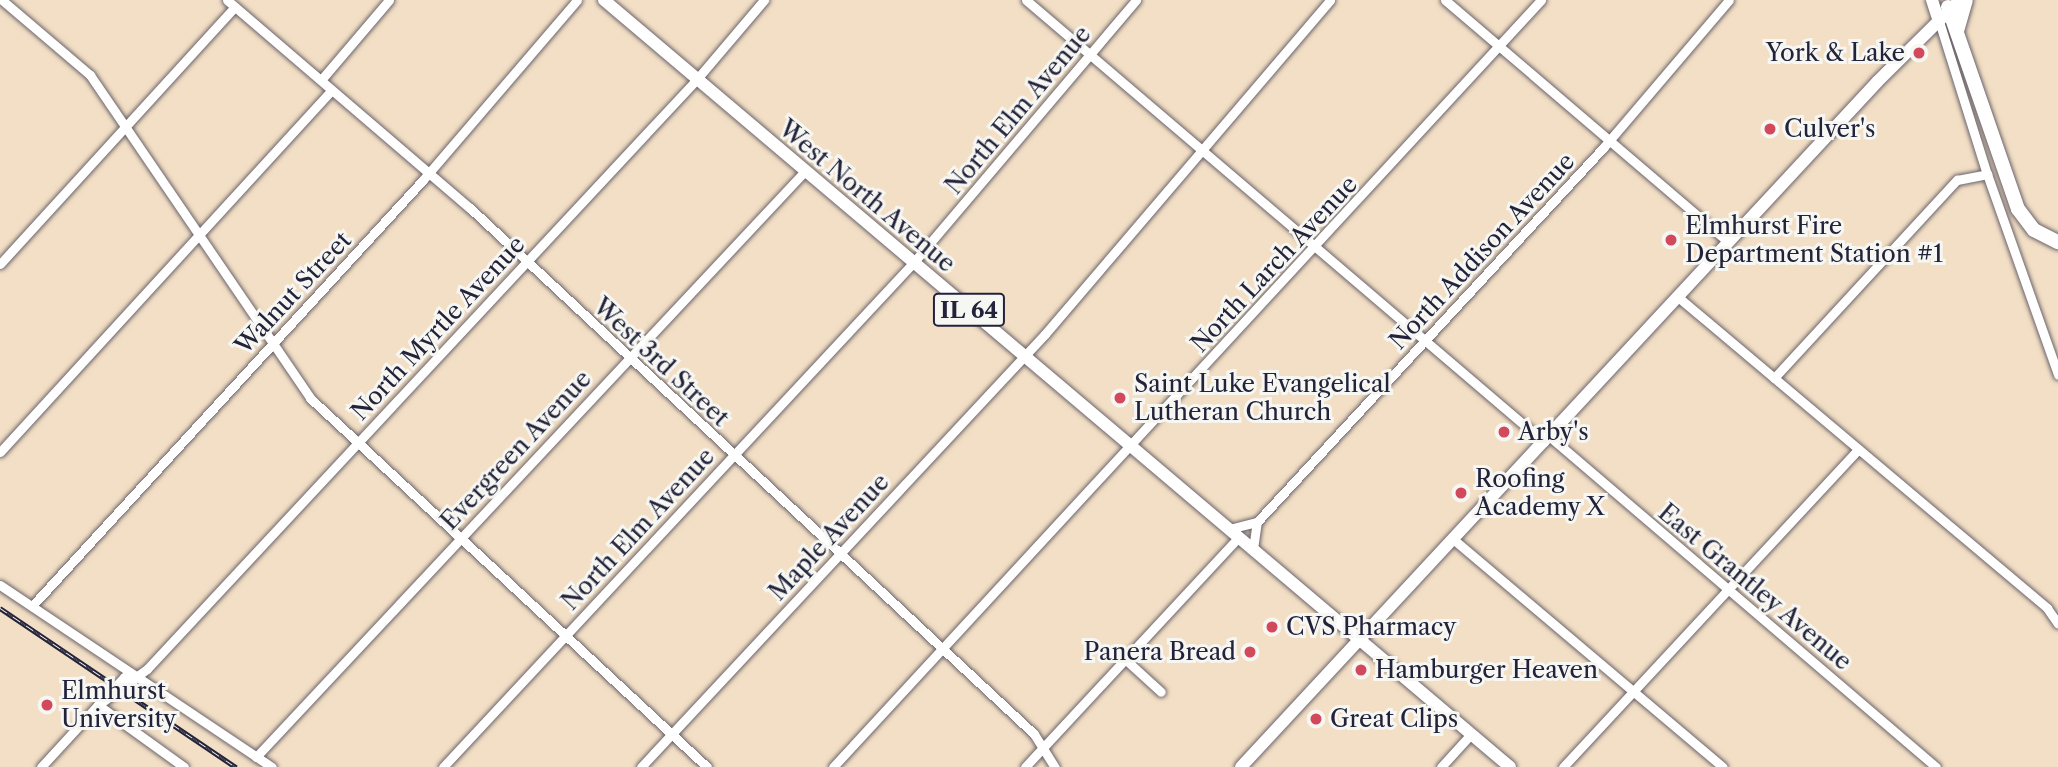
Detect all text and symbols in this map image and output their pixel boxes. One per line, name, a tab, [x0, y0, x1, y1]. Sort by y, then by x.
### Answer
street label: North Elm Avenue	[939, 20, 1097, 200]
place label: York & Lake	[1765, 39, 1905, 67]
marker: York & Lake	[1911, 45, 1927, 61]
street label: West North Avenue	[773, 114, 961, 278]
place label: Culver's	[1784, 115, 1875, 143]
marker: Culver's	[1762, 121, 1778, 137]
street label: North Addison Avenue	[1383, 146, 1581, 356]
street label: North Larch Avenue	[1185, 170, 1363, 358]
place label: Elmhurst Fire Department Station #1	[1685, 212, 1943, 268]
street label: Walnut Street	[229, 226, 357, 360]
street label: North Myrtle Avenue	[345, 230, 531, 426]
marker: Elmhurst Fire Department Station #1	[1663, 232, 1679, 248]
road number: IL 64	[932, 290, 1006, 330]
street label: West 3rd Street	[587, 292, 735, 432]
street label: Evergreen Avenue	[434, 364, 598, 536]
place label: Saint Luke Evangelical Lutheran Church	[1134, 370, 1391, 426]
marker: Saint Luke Evangelical Lutheran Church	[1112, 390, 1128, 406]
place label: Arby's	[1518, 418, 1589, 446]
marker: Arby's	[1496, 424, 1512, 440]
street label: North Elm Avenue	[555, 442, 721, 616]
place label: Roofing Academy X	[1475, 465, 1606, 521]
street label: Maple Avenue	[763, 467, 895, 607]
marker: Roofing Academy X	[1453, 485, 1469, 501]
street label: East Grantley Avenue	[1652, 497, 1858, 677]
place label: CVS Pharmacy	[1286, 613, 1456, 641]
marker: CVS Pharmacy	[1264, 619, 1280, 635]
place label: Panera Bread	[1083, 638, 1236, 666]
marker: Panera Bread	[1242, 644, 1258, 660]
place label: Hamburger Heaven	[1375, 656, 1598, 684]
marker: Hamburger Heaven	[1353, 662, 1369, 678]
place label: Elmhurst University	[61, 677, 176, 733]
marker: Elmhurst University	[39, 697, 55, 713]
place label: Great Clips	[1330, 705, 1458, 733]
marker: Great Clips	[1308, 711, 1324, 727]

